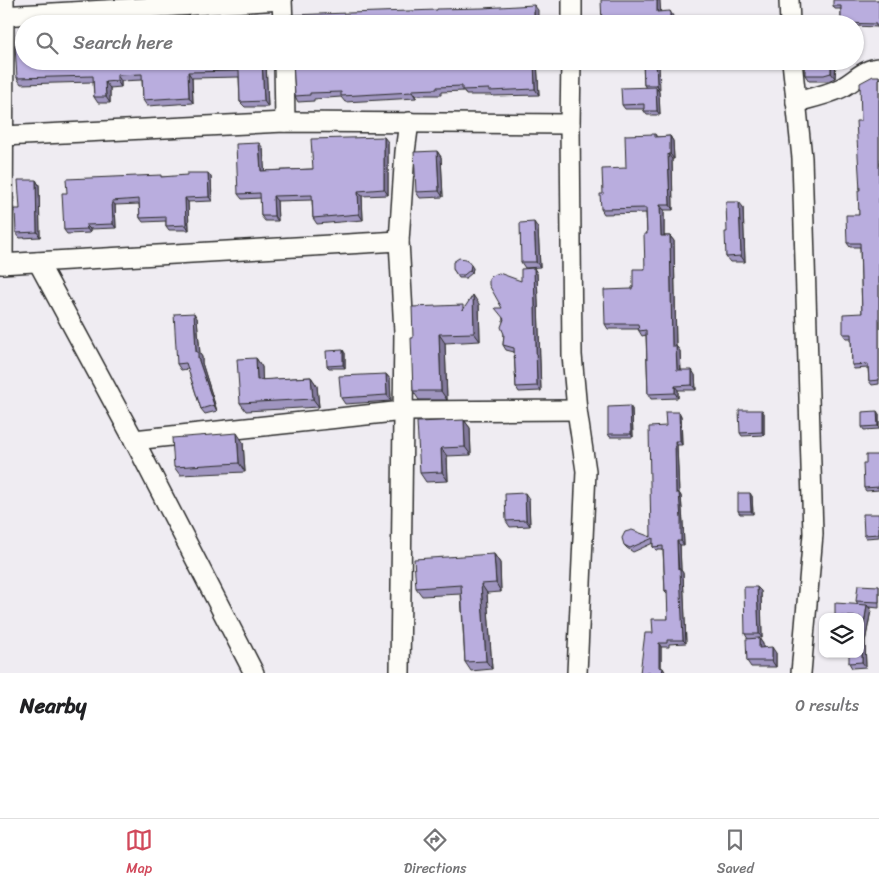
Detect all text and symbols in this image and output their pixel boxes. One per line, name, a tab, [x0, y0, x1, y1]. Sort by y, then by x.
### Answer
search box	[15, 15, 864, 70]
text: Search here	[73, 26, 173, 59]
icon: search	[33, 29, 61, 57]
map controls	[819, 613, 864, 658]
button: layers	[819, 613, 864, 658]
text: Nearby	[20, 687, 86, 725]
text: 0 results	[795, 691, 859, 720]
tab: Map	[125, 826, 153, 881]
tab: Directions	[404, 826, 466, 881]
tab: Saved	[717, 826, 754, 881]

